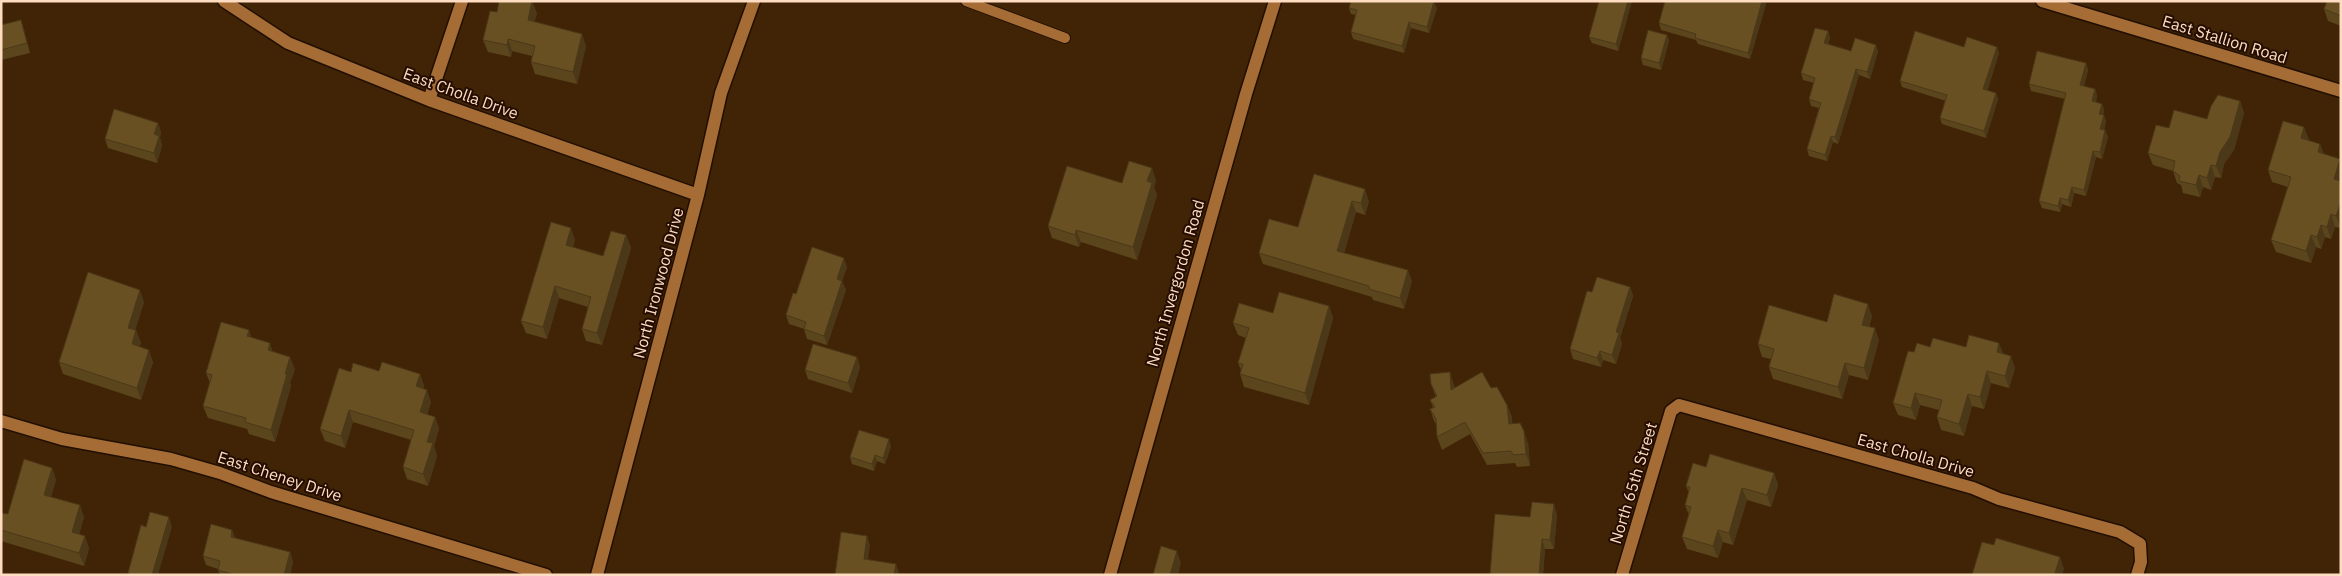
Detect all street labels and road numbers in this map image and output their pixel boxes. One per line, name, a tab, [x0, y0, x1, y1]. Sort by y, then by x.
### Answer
street label: East Stallion Road	[2160, 10, 2290, 68]
street label: East Cholla Drive	[401, 63, 521, 123]
street label: North Invergordon Road	[1142, 197, 1208, 369]
street label: North Ironwood Drive	[628, 205, 688, 361]
street label: North 65th Street	[1605, 420, 1661, 546]
street label: East Cholla Drive	[1855, 429, 1977, 481]
street label: East Cheney Drive	[215, 446, 345, 506]

